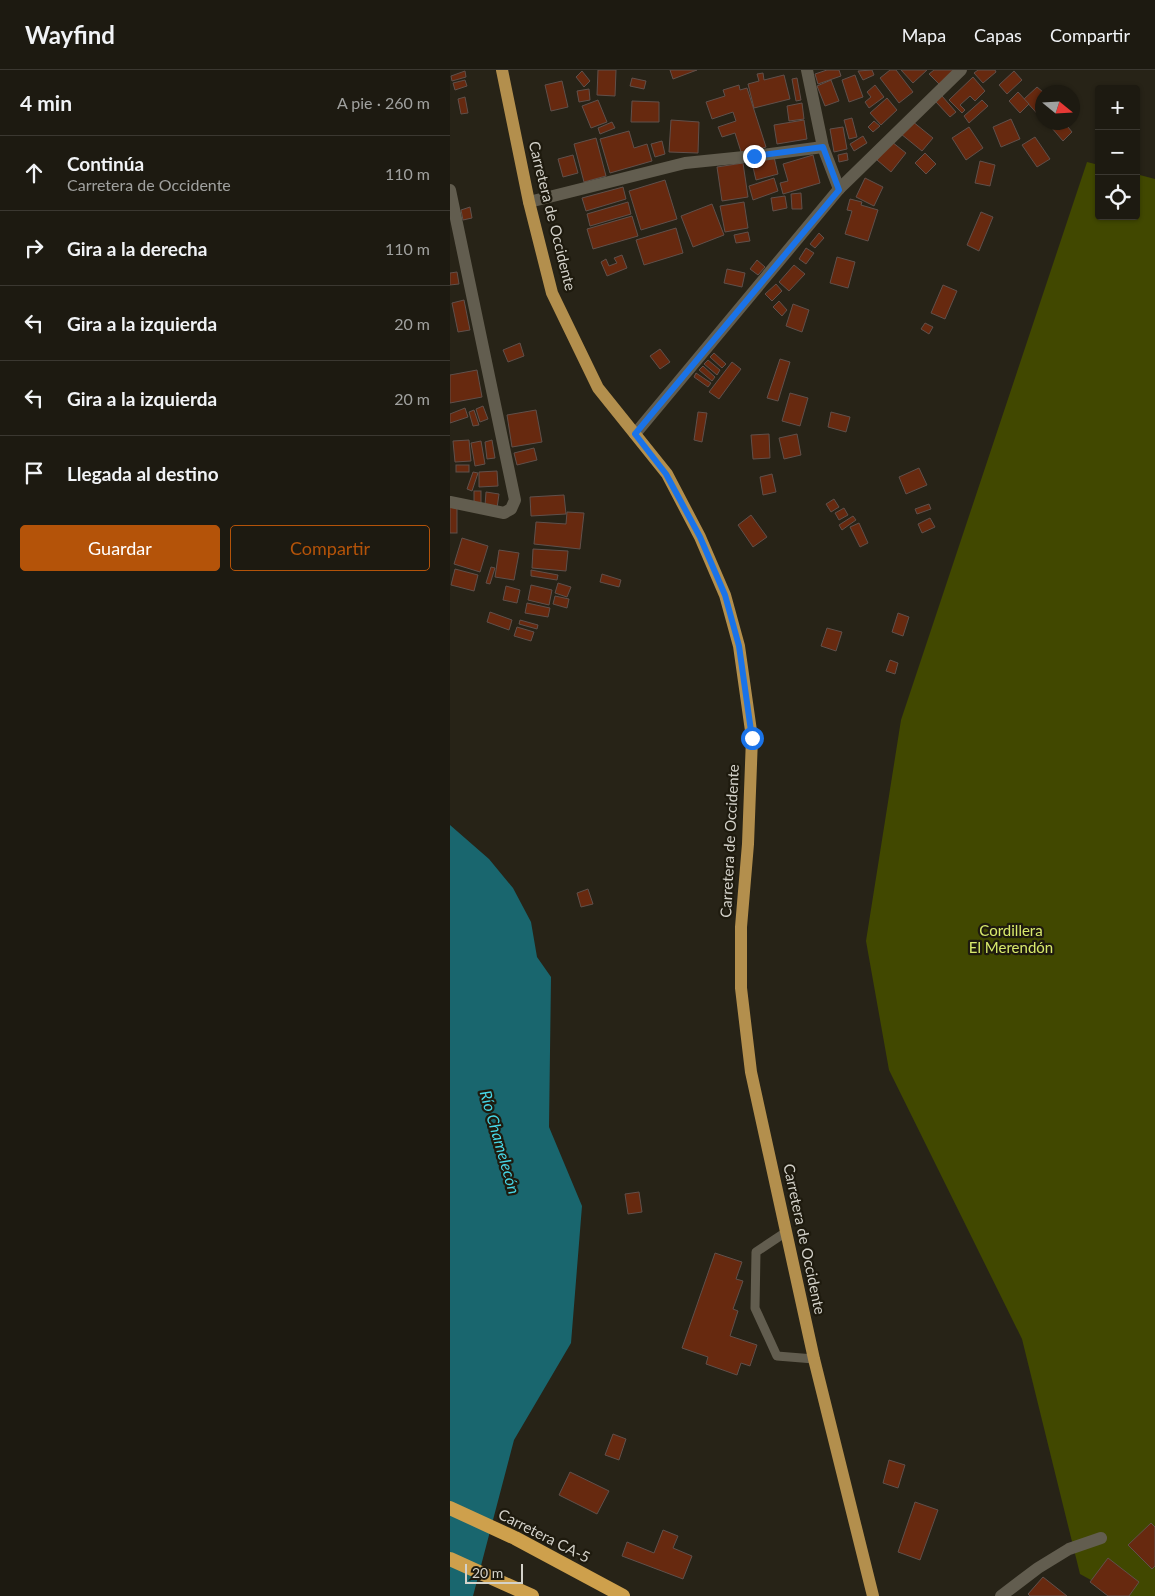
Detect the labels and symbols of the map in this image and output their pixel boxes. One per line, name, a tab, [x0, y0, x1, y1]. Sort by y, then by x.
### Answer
north arrow	[1035, 85, 1080, 130]
street label: Carretera de Occidente	[526, 139, 580, 293]
route end	[743, 145, 766, 168]
route start	[741, 727, 764, 750]
street label: Carretera de Occidente	[716, 764, 742, 918]
park label: Cordillera El Merendón	[969, 921, 1053, 956]
water label: Río Chamelecón	[477, 1088, 524, 1196]
street label: Carretera de Occidente	[780, 1162, 830, 1316]
street label: Carretera CA-5	[496, 1504, 593, 1566]
scale bar	[465, 1561, 522, 1584]

